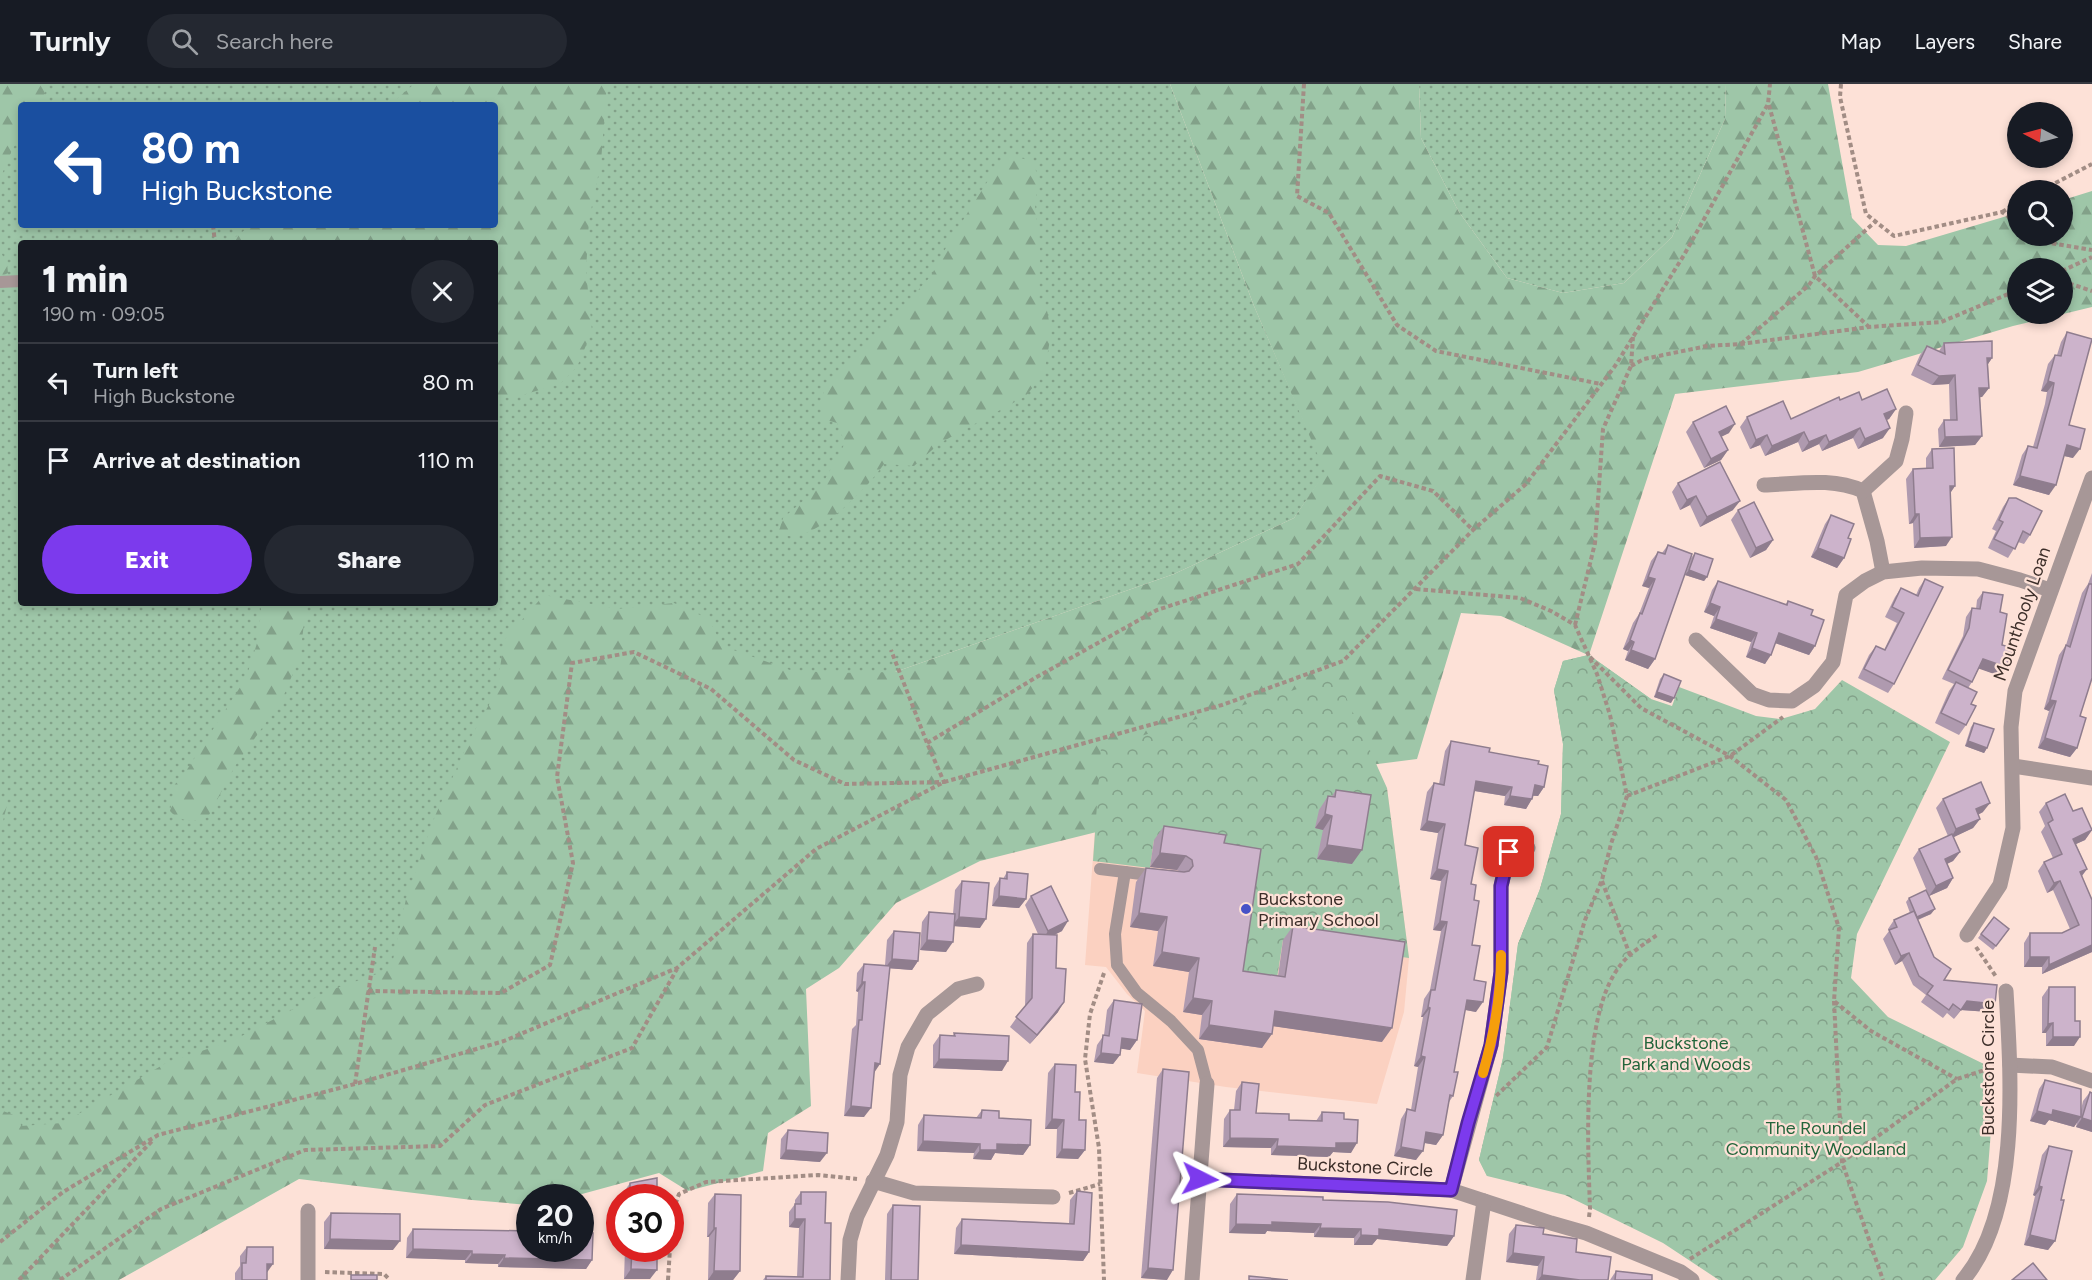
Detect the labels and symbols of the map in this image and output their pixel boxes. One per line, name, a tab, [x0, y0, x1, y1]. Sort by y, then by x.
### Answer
north arrow	[2007, 102, 2073, 168]
street label: Mounthooly Loan	[1989, 544, 2055, 684]
pin	[1483, 826, 1534, 877]
place label: Buckstone Primary School	[1258, 888, 1379, 931]
marker: Buckstone Primary School	[1239, 902, 1253, 916]
street label: Buckstone Circle	[1977, 1000, 1999, 1136]
park label: Buckstone Park and Woods	[1621, 1032, 1751, 1075]
park label: The Roundel Community Woodland	[1726, 1117, 1906, 1160]
position arrow	[1168, 1147, 1232, 1211]
street label: Buckstone Circle	[1296, 1152, 1434, 1182]
speed limit sign: 30	[606, 1184, 684, 1262]

